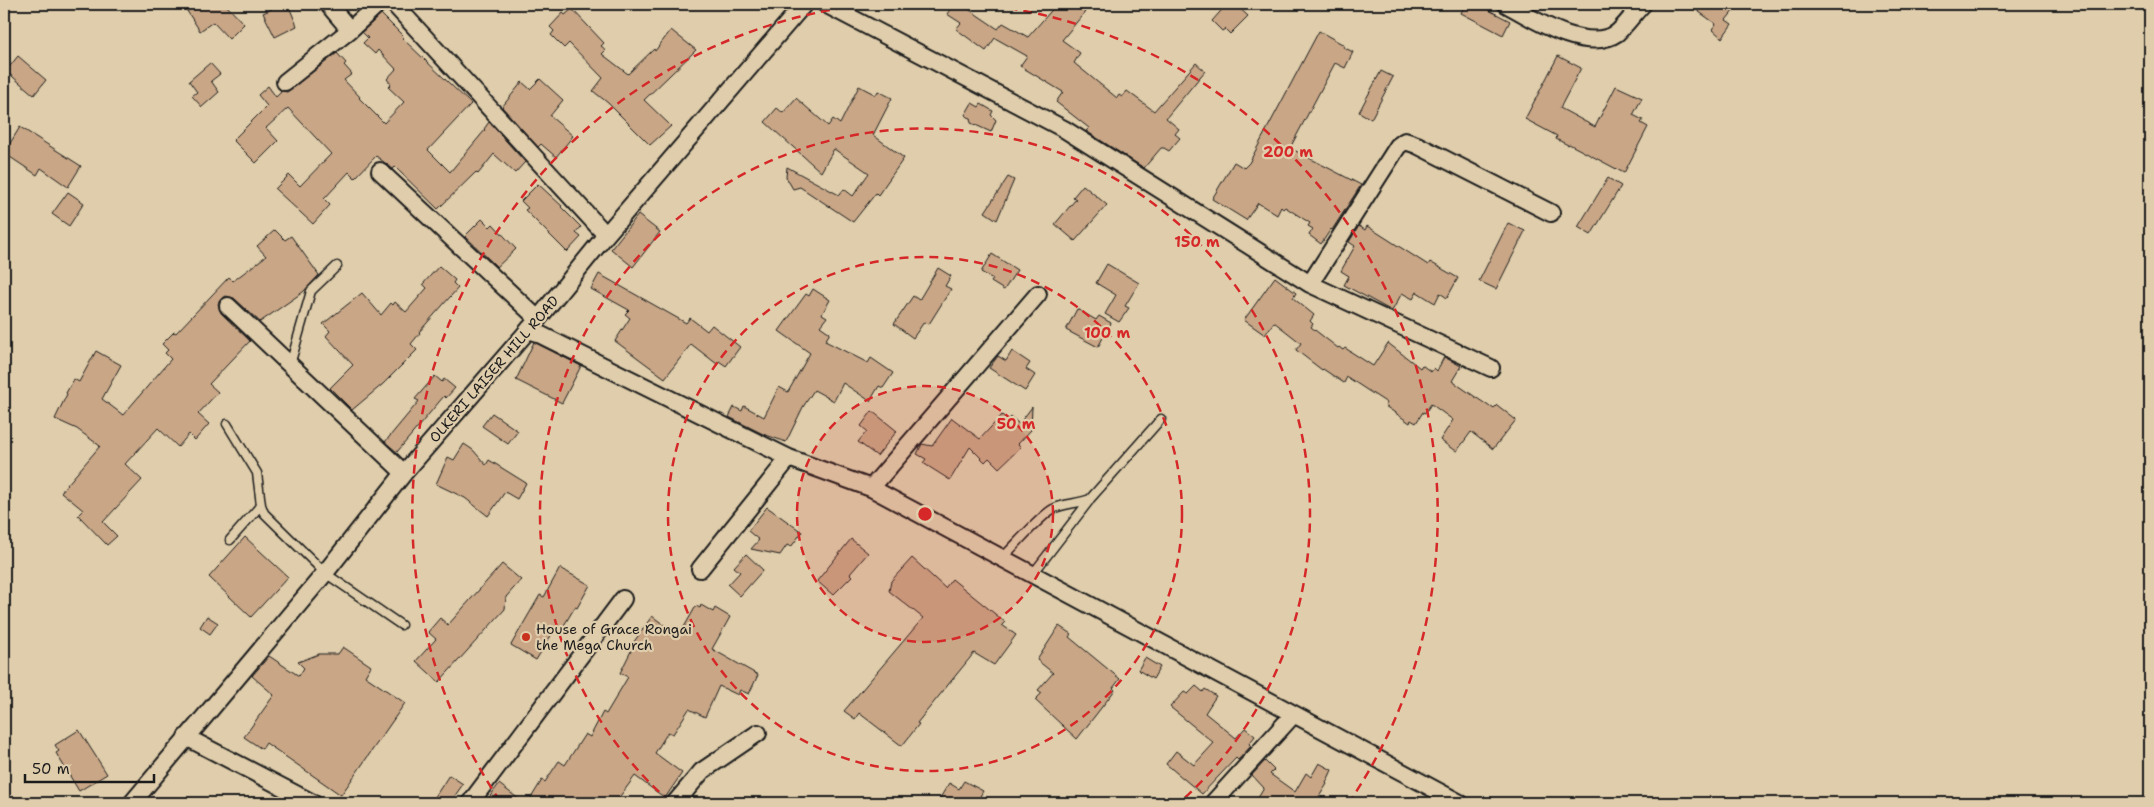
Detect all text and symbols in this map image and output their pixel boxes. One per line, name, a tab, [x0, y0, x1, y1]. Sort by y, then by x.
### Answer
text: 200 m	[1263, 142, 1313, 162]
text: 150 m	[1174, 232, 1220, 252]
street label: OLKERI LAISER HILL ROAD	[425, 292, 563, 446]
text: 100 m	[1084, 323, 1130, 343]
text: 50 m	[997, 414, 1036, 434]
centre of rings	[916, 505, 934, 523]
place label: House of Grace Rongai the Mega Church	[536, 620, 692, 654]
marker: House of Grace Rongai the Mega Church	[520, 631, 532, 643]
scale bar	[25, 752, 154, 784]
text: 50 m	[32, 759, 70, 779]

